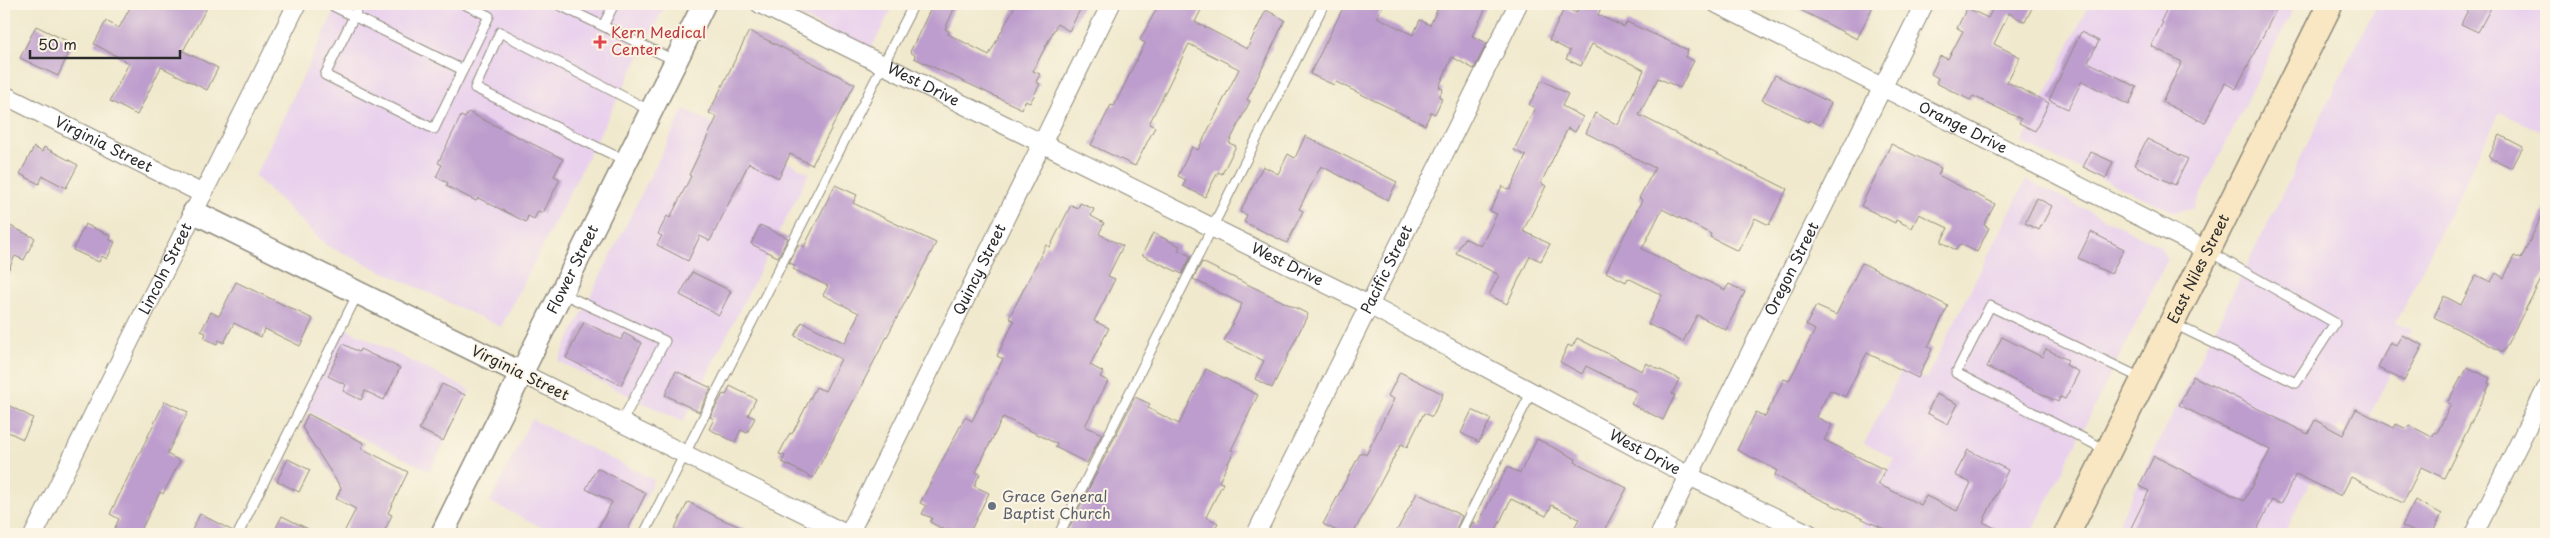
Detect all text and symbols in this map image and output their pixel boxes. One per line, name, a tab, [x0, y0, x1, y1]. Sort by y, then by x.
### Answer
place label: Kern Medical Center	[611, 20, 706, 60]
scale bar	[30, 28, 180, 60]
text: 50 m	[38, 32, 77, 55]
marker: Kern Medical Center	[593, 35, 607, 49]
street label: West Drive	[884, 56, 964, 111]
street label: Orange Drive	[1915, 94, 2012, 158]
street label: Virginia Street	[51, 109, 157, 177]
street label: East Niles Street	[2160, 209, 2234, 327]
street label: Lincoln Street	[132, 218, 197, 318]
street label: Oregon Street	[1758, 218, 1824, 319]
street label: Quincy Street	[946, 219, 1011, 318]
street label: Flower Street	[540, 220, 603, 318]
street label: Pacific Street	[1354, 220, 1417, 317]
street label: West Drive	[1248, 236, 1328, 291]
street label: Virginia Street	[468, 338, 574, 405]
street label: West Drive	[1606, 422, 1685, 480]
place label: Grace General Baptist Church	[1002, 484, 1111, 524]
marker: Grace General Baptist Church	[986, 500, 998, 512]

